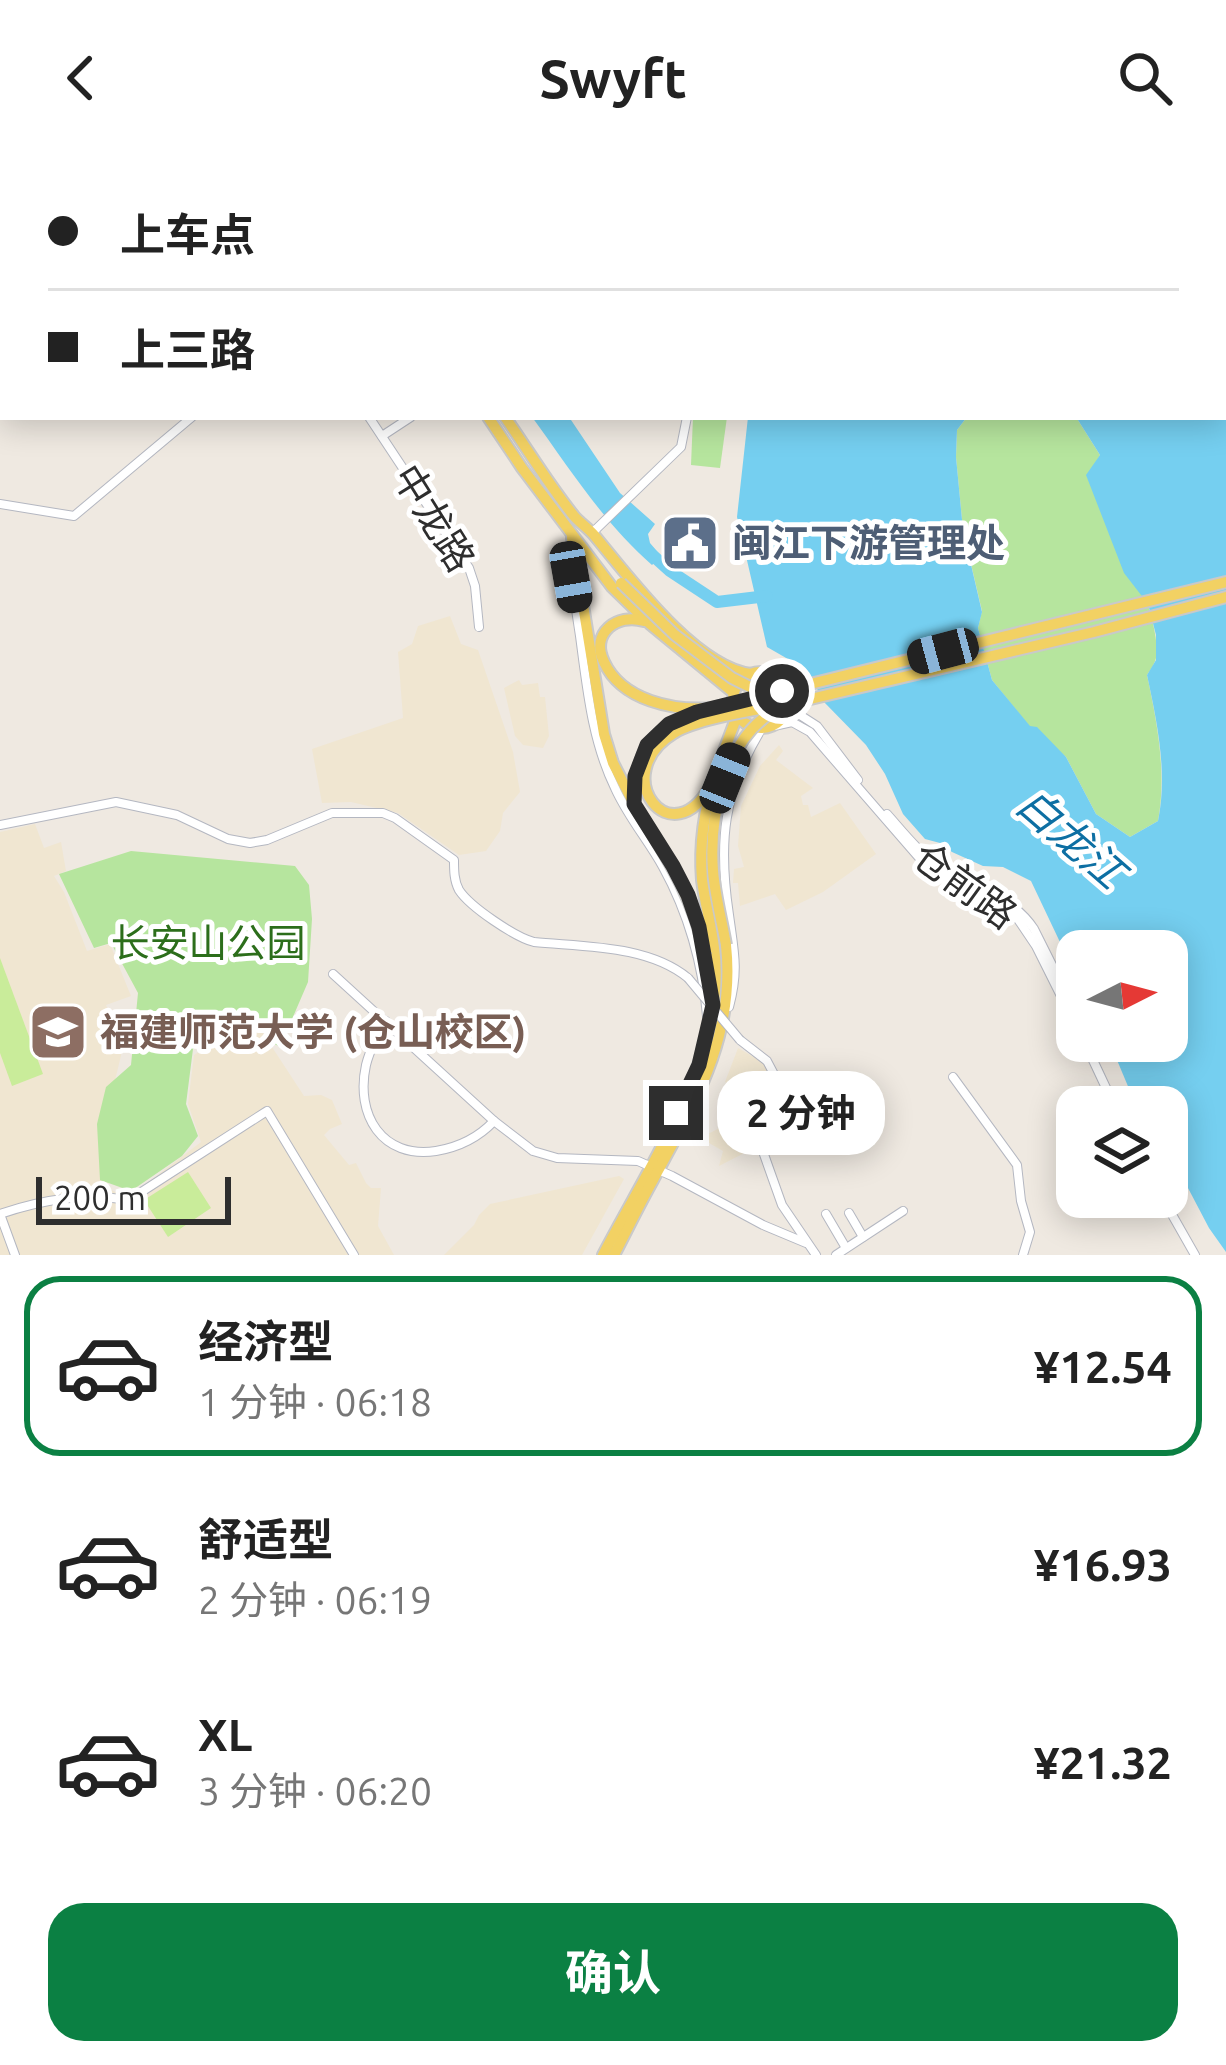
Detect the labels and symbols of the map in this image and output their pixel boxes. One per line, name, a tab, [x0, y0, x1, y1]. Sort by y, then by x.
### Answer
street label: 中龙路	[385, 457, 484, 579]
public building icon: 闽江下游管理处	[659, 512, 721, 574]
place label: 闽江下游管理处	[732, 521, 1005, 564]
car	[547, 538, 595, 616]
car	[904, 624, 982, 678]
route start	[755, 664, 809, 718]
car	[695, 738, 755, 818]
water label: 白龙江	[1008, 779, 1137, 899]
street label: 仓前路	[905, 833, 1025, 936]
park label: 长安山公园	[110, 921, 306, 964]
north arrow	[1056, 930, 1188, 1062]
school or university icon: 福建师范大学 (仓山校区)	[27, 1001, 89, 1063]
place label: 福建师范大学 (仓山校区)	[100, 1010, 526, 1054]
callout: 2 分钟	[718, 1071, 886, 1155]
route end	[649, 1086, 703, 1140]
scale bar	[36, 1171, 231, 1224]

